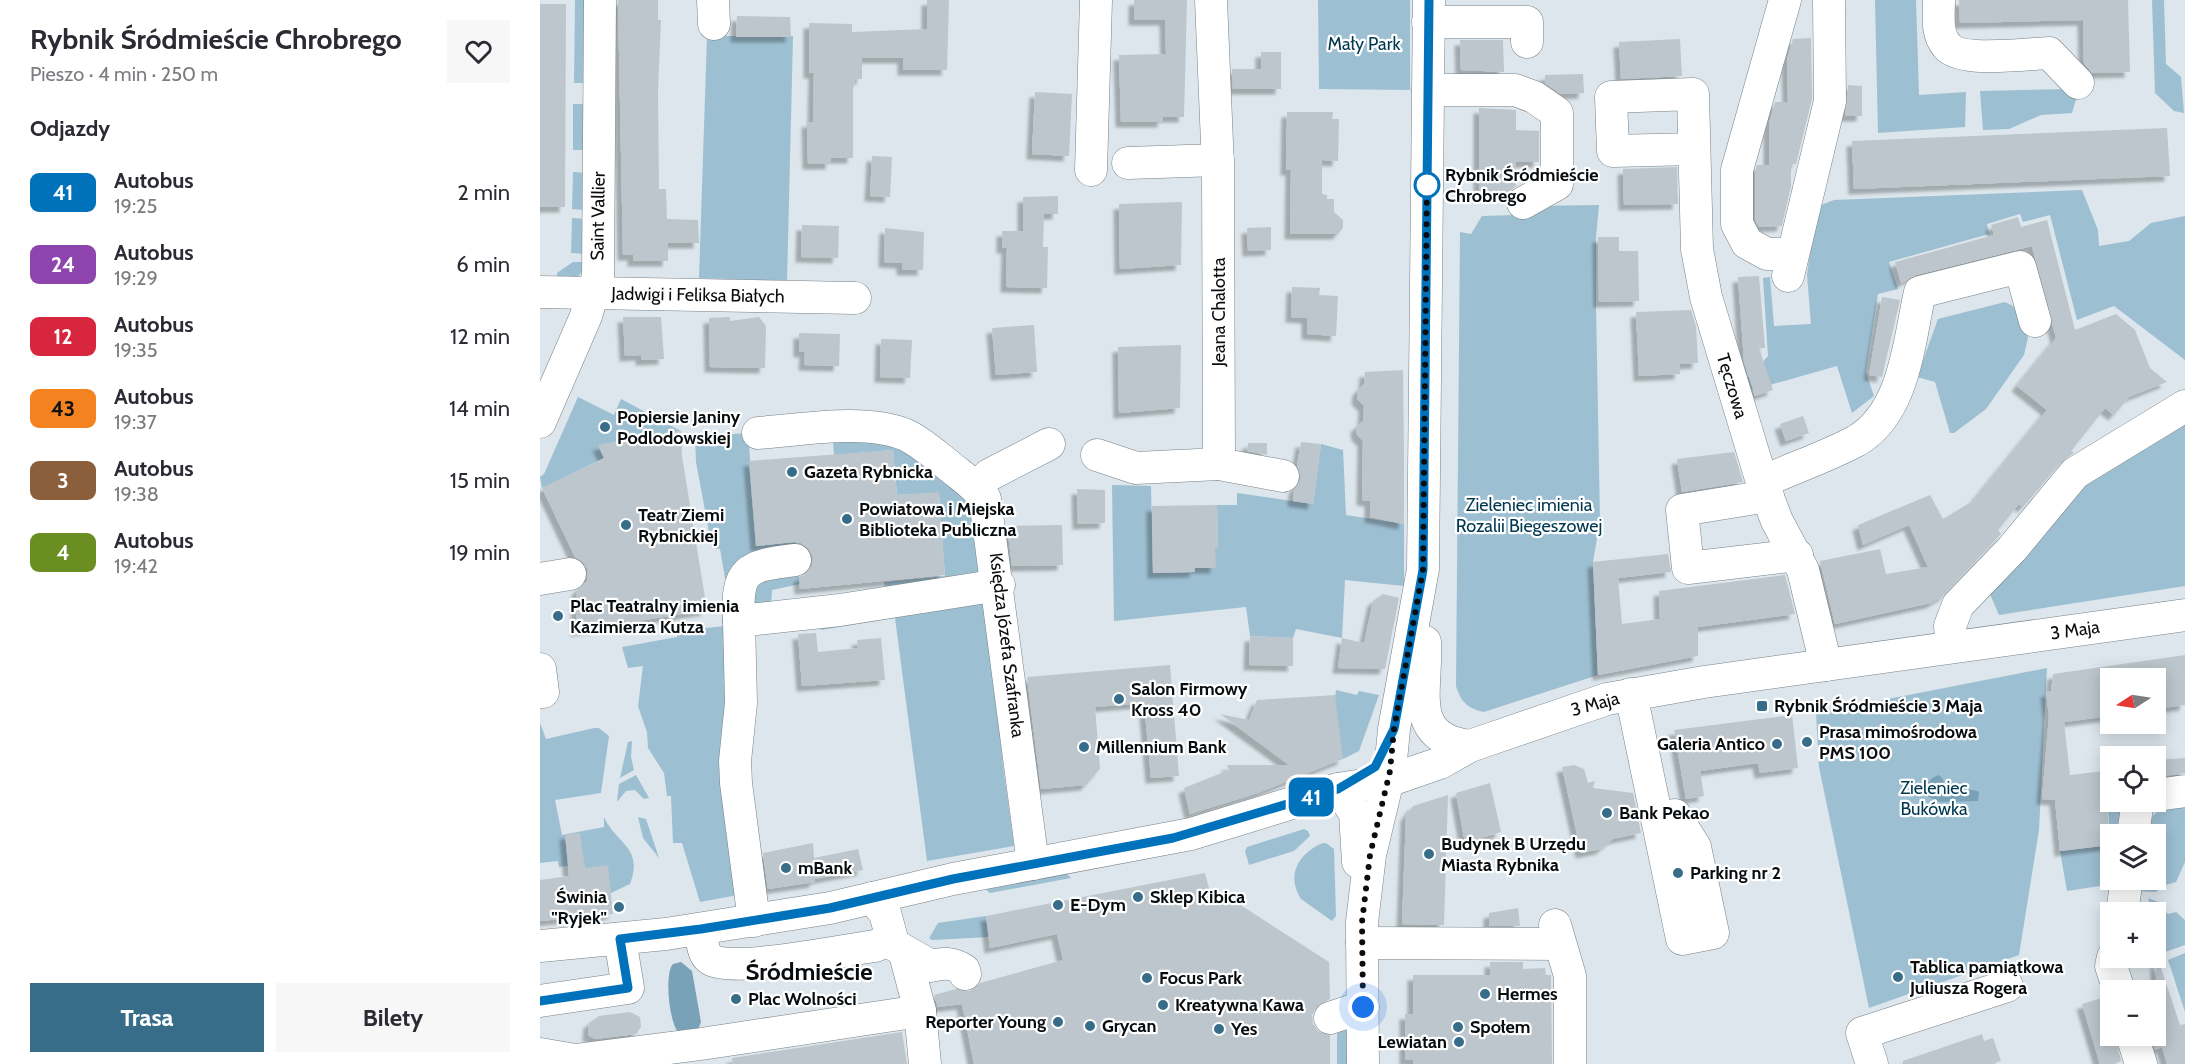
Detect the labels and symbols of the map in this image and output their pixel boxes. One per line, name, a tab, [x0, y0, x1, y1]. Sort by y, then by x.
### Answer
park label: Mały Park	[1328, 33, 1401, 55]
place label: Rybnik Śródmieście Chrobrego	[1445, 164, 1599, 207]
street label: Saint Vallier	[586, 171, 610, 261]
marker: Rybnik Śródmieście Chrobrego	[1414, 172, 1440, 198]
street label: Jeana Chalotta	[1208, 257, 1230, 368]
street label: Jadwigi i Feliksa Białych	[610, 282, 785, 308]
street label: Tęczowa	[1712, 351, 1752, 421]
place label: Popiersie Janiny Podlodowskiej	[617, 406, 741, 449]
marker: Popiersie Janiny Podlodowskiej	[598, 420, 612, 434]
place label: Gazeta Rybnicka	[804, 461, 933, 483]
marker: Gazeta Rybnicka	[785, 465, 799, 479]
park label: Zieleniec imienia Rozalii Biegeszowej	[1456, 494, 1602, 537]
place label: Powiatowa i Miejska Biblioteka Publiczna	[859, 498, 1017, 541]
place label: Teatr Ziemi Rybnickiej	[638, 504, 724, 547]
marker: Powiatowa i Miejska Biblioteka Publiczna	[840, 512, 854, 526]
marker: Teatr Ziemi Rybnickiej	[619, 518, 633, 532]
street label: Księdza Józefa Szafranka	[985, 551, 1029, 739]
place label: Plac Teatralny imienia Kazimierza Kutza	[570, 595, 739, 638]
marker: Plac Teatralny imienia Kazimierza Kutza	[551, 609, 565, 623]
street label: 3 Maja	[2049, 616, 2101, 644]
north arrow	[2100, 668, 2166, 734]
place label: Salon Firmowy Kross 40	[1131, 678, 1248, 721]
street label: 3 Maja	[1568, 687, 1622, 721]
marker: Salon Firmowy Kross 40	[1112, 692, 1126, 706]
place label: Rybnik Śródmieście 3 Maja	[1774, 695, 1982, 717]
marker: Rybnik Śródmieście 3 Maja	[1755, 699, 1769, 713]
place label: Prasa mimośrodowa PMS 100	[1819, 721, 1977, 764]
place label: Galeria Antico	[1657, 733, 1765, 755]
marker: Prasa mimośrodowa PMS 100	[1800, 735, 1814, 749]
place label: Millennium Bank	[1096, 736, 1227, 758]
marker: Galeria Antico	[1770, 737, 1784, 751]
marker: Millennium Bank	[1077, 740, 1091, 754]
park label: Zieleniec Bukówka	[1900, 777, 1968, 820]
line badge: 41	[1284, 778, 1338, 816]
place label: Bank Pekao	[1619, 802, 1710, 824]
marker: Bank Pekao	[1600, 806, 1614, 820]
place label: Budynek B Urzędu Miasta Rybnika	[1441, 833, 1586, 876]
marker: Budynek B Urzędu Miasta Rybnika	[1422, 847, 1436, 861]
place label: mBank	[798, 857, 852, 879]
marker: mBank	[779, 861, 793, 875]
place label: Parking nr 2	[1690, 862, 1781, 884]
marker: Parking nr 2	[1671, 866, 1685, 880]
place label: Świnia "Ryjek"	[551, 886, 607, 929]
place label: Sklep Kibica	[1150, 886, 1245, 908]
marker: Sklep Kibica	[1131, 890, 1145, 904]
place label: E-Dym	[1070, 894, 1126, 916]
marker: E-Dym	[1051, 898, 1065, 912]
marker: Świnia "Ryjek"	[612, 900, 626, 914]
place label: Tablica pamiątkowa Juliusza Rogera	[1909, 956, 2063, 999]
district label: Śródmieście	[745, 957, 873, 986]
place label: Focus Park	[1159, 967, 1242, 989]
marker: Tablica pamiątkowa Juliusza Rogera	[1891, 970, 1905, 984]
marker: Focus Park	[1140, 971, 1154, 985]
place label: Hermes	[1497, 983, 1558, 1005]
marker: Hermes	[1478, 987, 1492, 1001]
place label: Plac Wolności	[748, 988, 857, 1010]
marker: Plac Wolności	[729, 992, 743, 1006]
your location	[1348, 992, 1378, 1022]
place label: Kreatywna Kawa	[1175, 994, 1304, 1016]
marker: Kreatywna Kawa	[1156, 998, 1170, 1012]
place label: Reporter Young	[925, 1011, 1046, 1033]
marker: Reporter Young	[1051, 1015, 1065, 1029]
place label: Grycan	[1102, 1015, 1156, 1037]
place label: Społem	[1470, 1016, 1530, 1038]
place label: Yes	[1230, 1018, 1258, 1040]
marker: Grycan	[1083, 1019, 1097, 1033]
marker: Społem	[1451, 1020, 1465, 1034]
marker: Yes	[1212, 1022, 1226, 1036]
place label: Lewiatan	[1378, 1031, 1447, 1053]
marker: Lewiatan	[1452, 1035, 1466, 1049]

